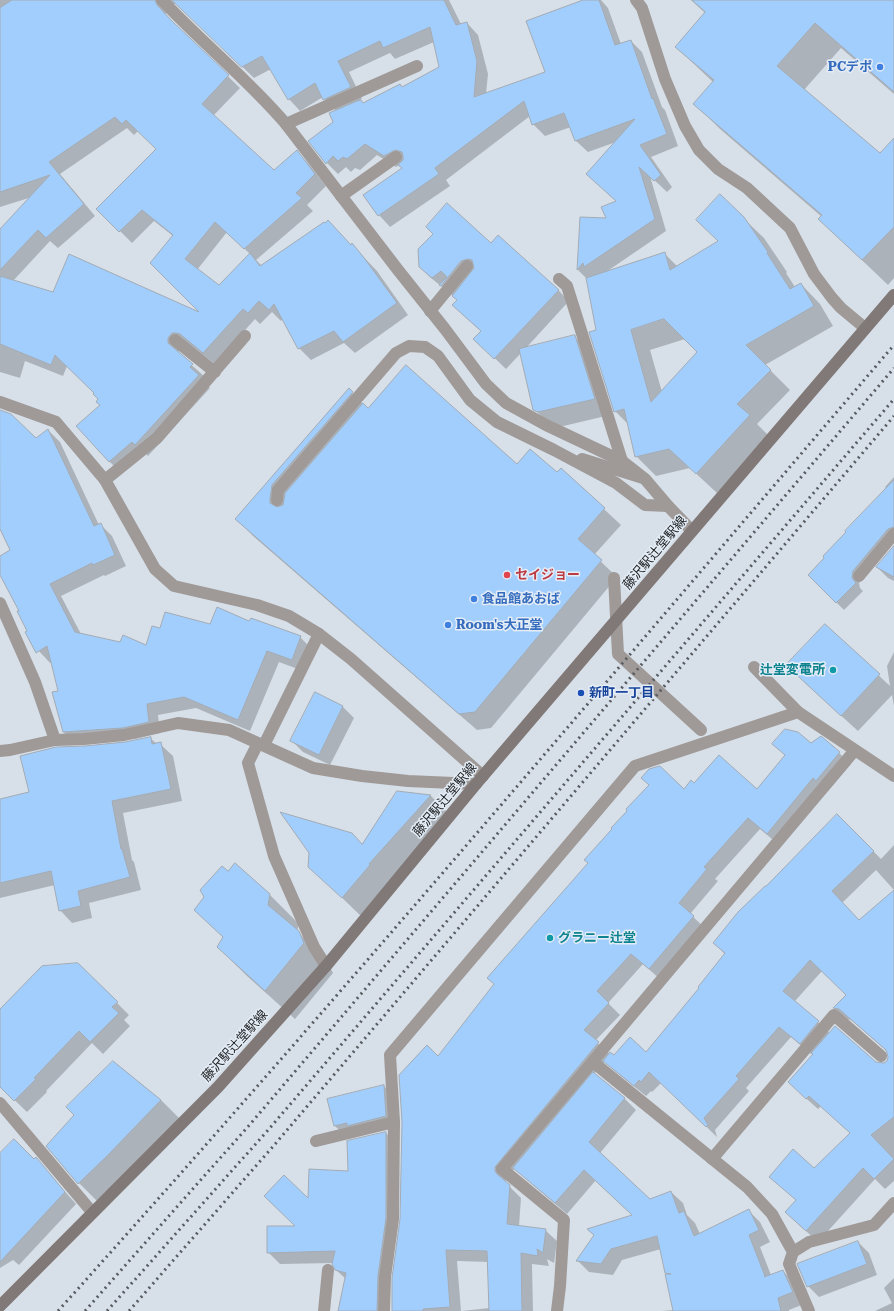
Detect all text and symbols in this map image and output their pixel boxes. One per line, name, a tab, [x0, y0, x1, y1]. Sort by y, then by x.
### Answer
place label: PCデポ	[828, 59, 872, 75]
marker: PCデポ	[875, 62, 885, 72]
street label: 藤沢駅辻堂駅線	[620, 513, 690, 593]
place label: セイジョー	[515, 567, 580, 583]
marker: セイジョー	[502, 570, 512, 580]
place label: 食品館あおば	[482, 591, 560, 607]
marker: 食品館あおば	[469, 594, 479, 604]
place label: Room's大正堂	[456, 617, 543, 633]
marker: Room's大正堂	[443, 620, 453, 630]
place label: 辻堂変電所	[760, 662, 825, 678]
marker: 辻堂変電所	[828, 665, 838, 675]
place label: 新町一丁目	[589, 685, 654, 701]
marker: 新町一丁目	[576, 688, 586, 698]
street label: 藤沢駅辻堂駅線	[410, 760, 480, 840]
place label: グラニー辻堂	[558, 930, 636, 946]
marker: グラニー辻堂	[545, 933, 555, 943]
street label: 藤沢駅辻堂駅線	[199, 1007, 271, 1085]

